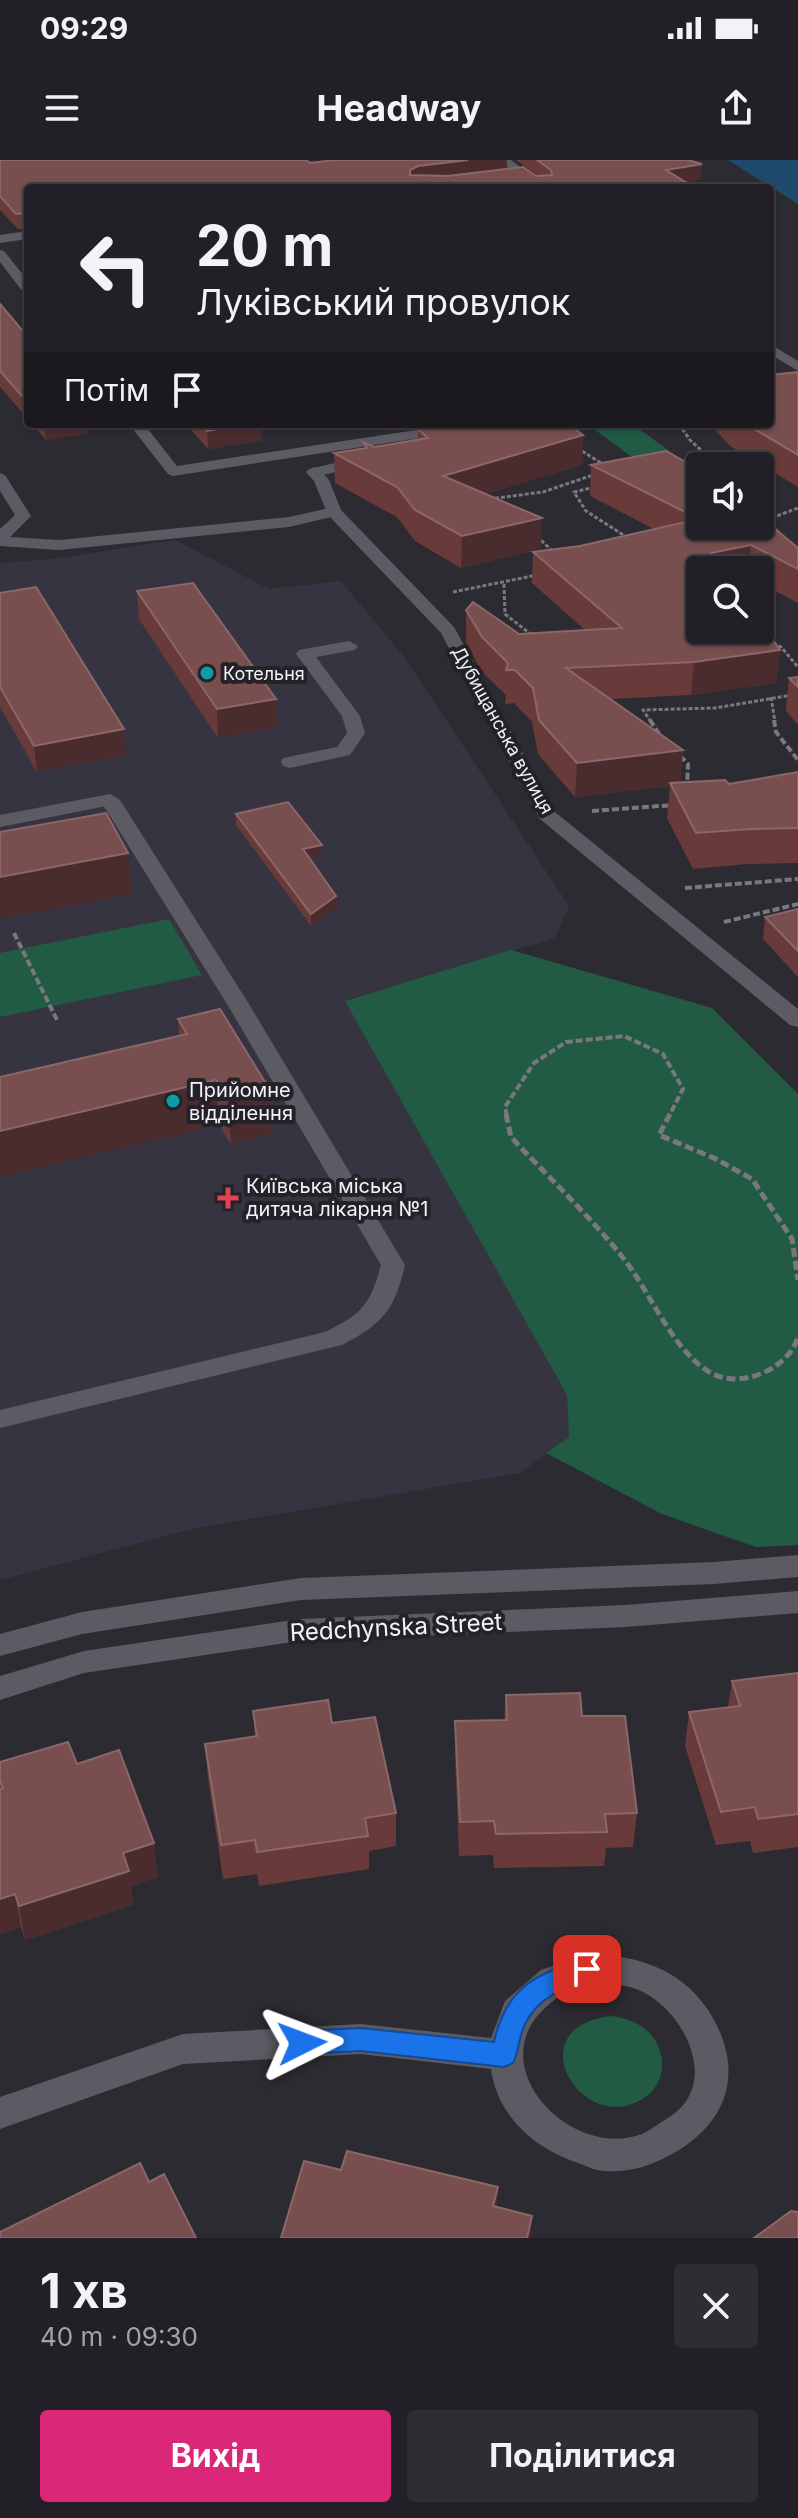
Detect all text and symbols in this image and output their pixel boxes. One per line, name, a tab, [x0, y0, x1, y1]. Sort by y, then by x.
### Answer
text: 09:29	[40, 10, 128, 46]
icon: menu	[40, 86, 84, 130]
text: Headway	[317, 86, 481, 130]
icon: share	[714, 86, 758, 130]
text: 20 m	[196, 212, 333, 280]
icon: left	[64, 216, 168, 320]
text: Луківський провулок	[196, 280, 570, 324]
icon: arrive	[165, 368, 209, 412]
text: Потім	[64, 372, 149, 408]
map controls	[686, 452, 774, 644]
button: sound	[686, 452, 774, 540]
button: search	[686, 556, 774, 644]
street label: Дубищанська вулиця	[448, 642, 558, 818]
place label: Котельня	[223, 663, 305, 684]
marker: Котельня	[198, 664, 216, 682]
place label: Прийомне відділення	[189, 1078, 293, 1125]
marker: Прийомне відділення	[164, 1092, 182, 1110]
place label: Київська міська дитяча лікарня №1	[246, 1174, 428, 1221]
marker: Київська міська дитяча лікарня №1	[217, 1187, 239, 1209]
street label: Redchynska Street	[289, 1607, 503, 1647]
pin	[553, 1935, 621, 2003]
icon: arrive	[565, 1947, 609, 1991]
position arrow	[260, 2001, 344, 2085]
text: 1 хв	[40, 2261, 128, 2320]
button: close	[674, 2264, 758, 2348]
text: 40 m · 09:30	[40, 2321, 198, 2352]
button: Вихід	[40, 2410, 391, 2502]
button: Поділитися	[407, 2410, 758, 2502]

